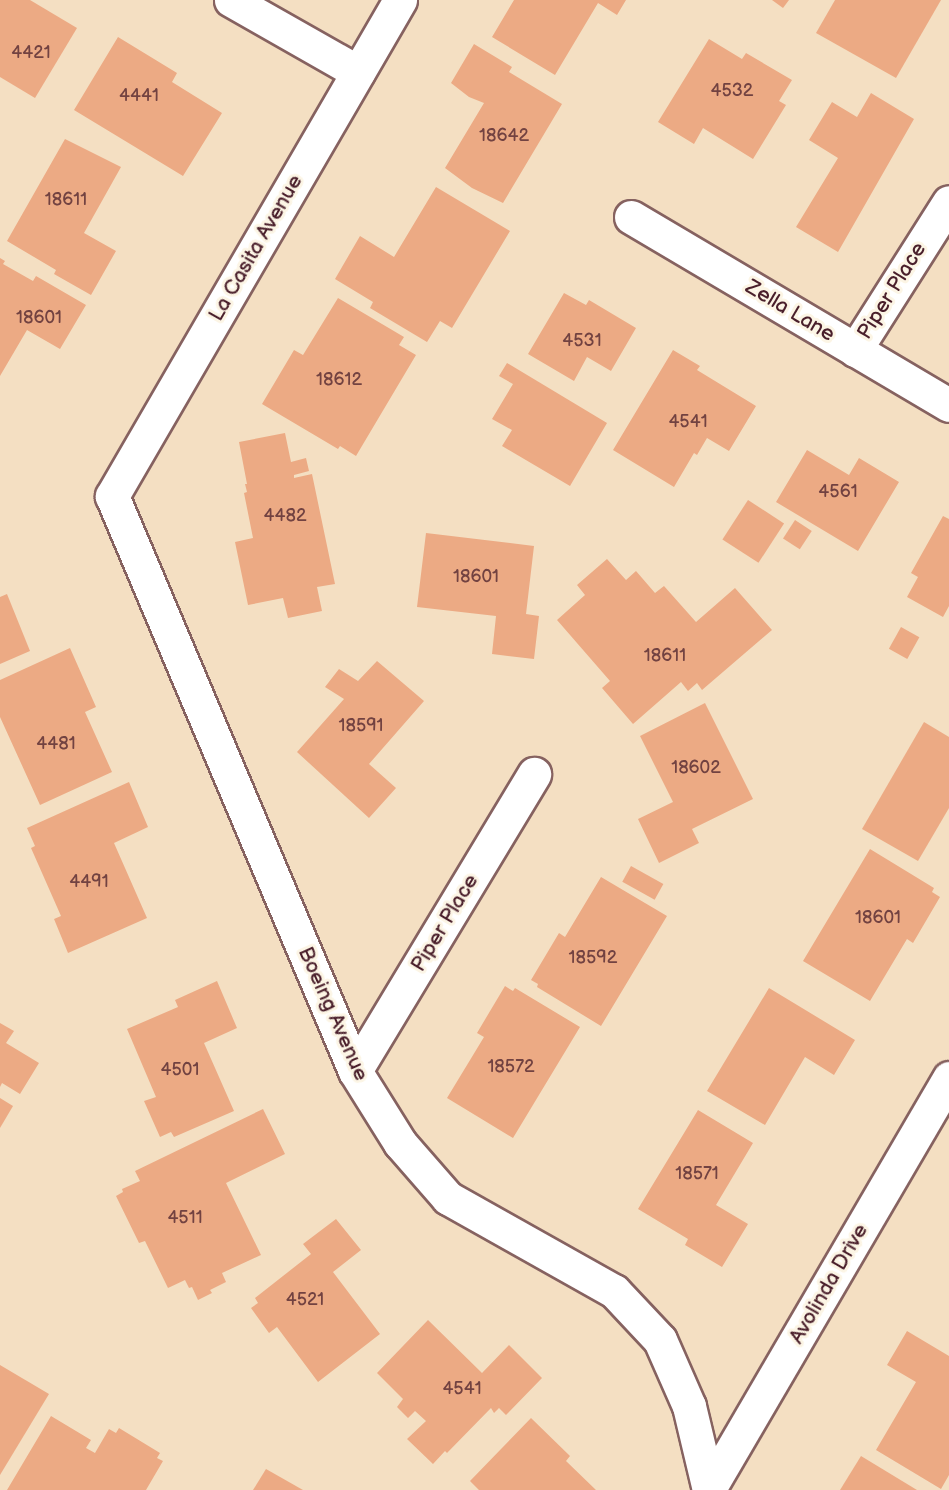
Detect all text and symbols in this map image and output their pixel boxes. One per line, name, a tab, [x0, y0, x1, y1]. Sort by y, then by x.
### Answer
house number: 4421	[11, 42, 51, 64]
house number: 4532	[711, 80, 753, 102]
house number: 4441	[119, 85, 159, 107]
house number: 18642	[479, 125, 529, 147]
street label: La Casita Avenue	[204, 170, 308, 326]
house number: 18611	[45, 189, 87, 211]
street label: Piper Place	[852, 238, 932, 344]
street label: Zella Lane	[741, 275, 839, 347]
house number: 18601	[16, 307, 62, 329]
house number: 4531	[562, 330, 602, 352]
house number: 18612	[316, 369, 362, 391]
house number: 4541	[668, 411, 708, 433]
house number: 4561	[818, 481, 858, 503]
house number: 4482	[263, 505, 307, 527]
house number: 18601	[453, 566, 499, 588]
house number: 18611	[644, 645, 686, 667]
house number: 18591	[338, 715, 384, 737]
house number: 4481	[36, 733, 76, 755]
house number: 18602	[671, 757, 721, 779]
street label: Piper Place	[406, 870, 484, 976]
house number: 4491	[69, 871, 109, 893]
house number: 18601	[855, 907, 901, 929]
street label: Boeing Avenue	[292, 943, 374, 1085]
house number: 18592	[569, 947, 617, 969]
house number: 18572	[487, 1056, 535, 1078]
house number: 4501	[161, 1059, 199, 1081]
house number: 18571	[675, 1163, 719, 1185]
house number: 4511	[167, 1207, 203, 1229]
street label: Avolinda Drive	[784, 1219, 874, 1349]
house number: 4521	[286, 1289, 324, 1311]
house number: 4541	[442, 1378, 482, 1400]

